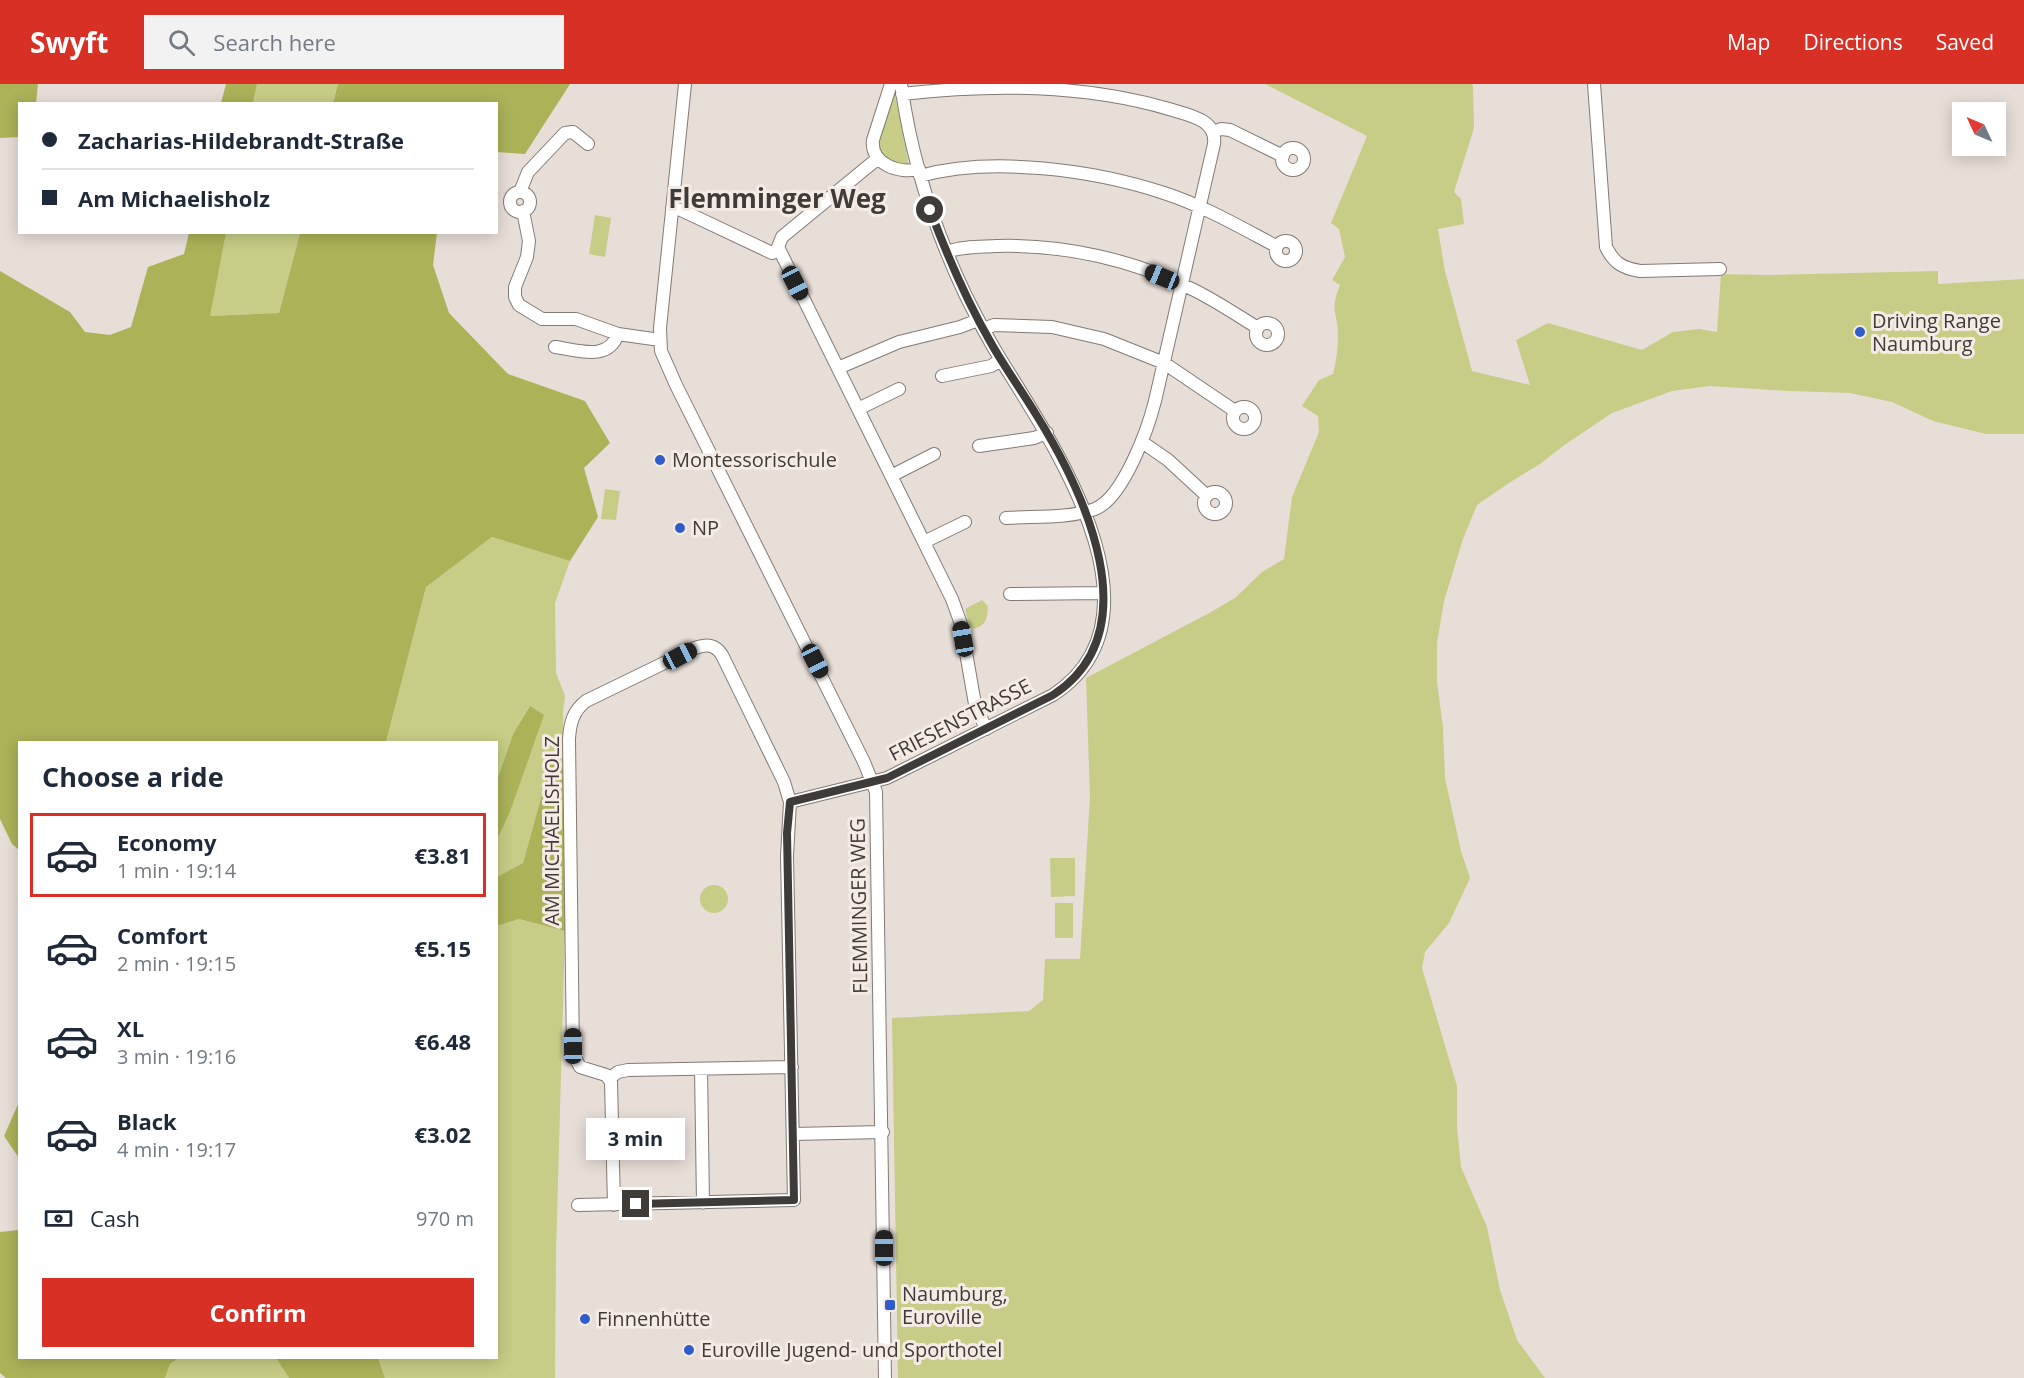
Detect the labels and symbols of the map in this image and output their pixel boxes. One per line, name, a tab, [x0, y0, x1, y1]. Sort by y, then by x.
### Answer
north arrow	[1952, 102, 2006, 156]
district label: Flemminger Weg	[668, 180, 886, 216]
route start	[916, 196, 943, 223]
car	[1142, 262, 1182, 292]
car	[779, 263, 811, 303]
place label: Driving Range Naumburg	[1872, 307, 2001, 357]
marker: Driving Range Naumburg	[1853, 325, 1867, 339]
place label: Montessorischule	[672, 446, 837, 473]
marker: Montessorischule	[653, 453, 667, 467]
place label: NP	[692, 514, 719, 541]
marker: NP	[673, 521, 687, 535]
car	[951, 620, 975, 658]
car	[660, 640, 700, 672]
car	[799, 641, 831, 681]
street label: FRIESENSTRASSE	[884, 672, 1036, 767]
street label: AM MICHAELISHOLZ	[538, 736, 565, 926]
street label: FLEMMINGER WEG	[843, 818, 874, 994]
car	[564, 1028, 582, 1064]
callout: 3 min	[586, 1117, 686, 1159]
route end	[622, 1190, 649, 1217]
car	[875, 1230, 893, 1266]
place label: Naumburg, Euroville	[902, 1280, 1008, 1330]
marker: Naumburg, Euroville	[883, 1298, 897, 1312]
place label: Finnenhütte	[597, 1305, 710, 1332]
marker: Finnenhütte	[578, 1312, 592, 1326]
place label: Euroville Jugend- und Sporthotel	[701, 1336, 1002, 1363]
marker: Euroville Jugend- und Sporthotel	[682, 1343, 696, 1357]

